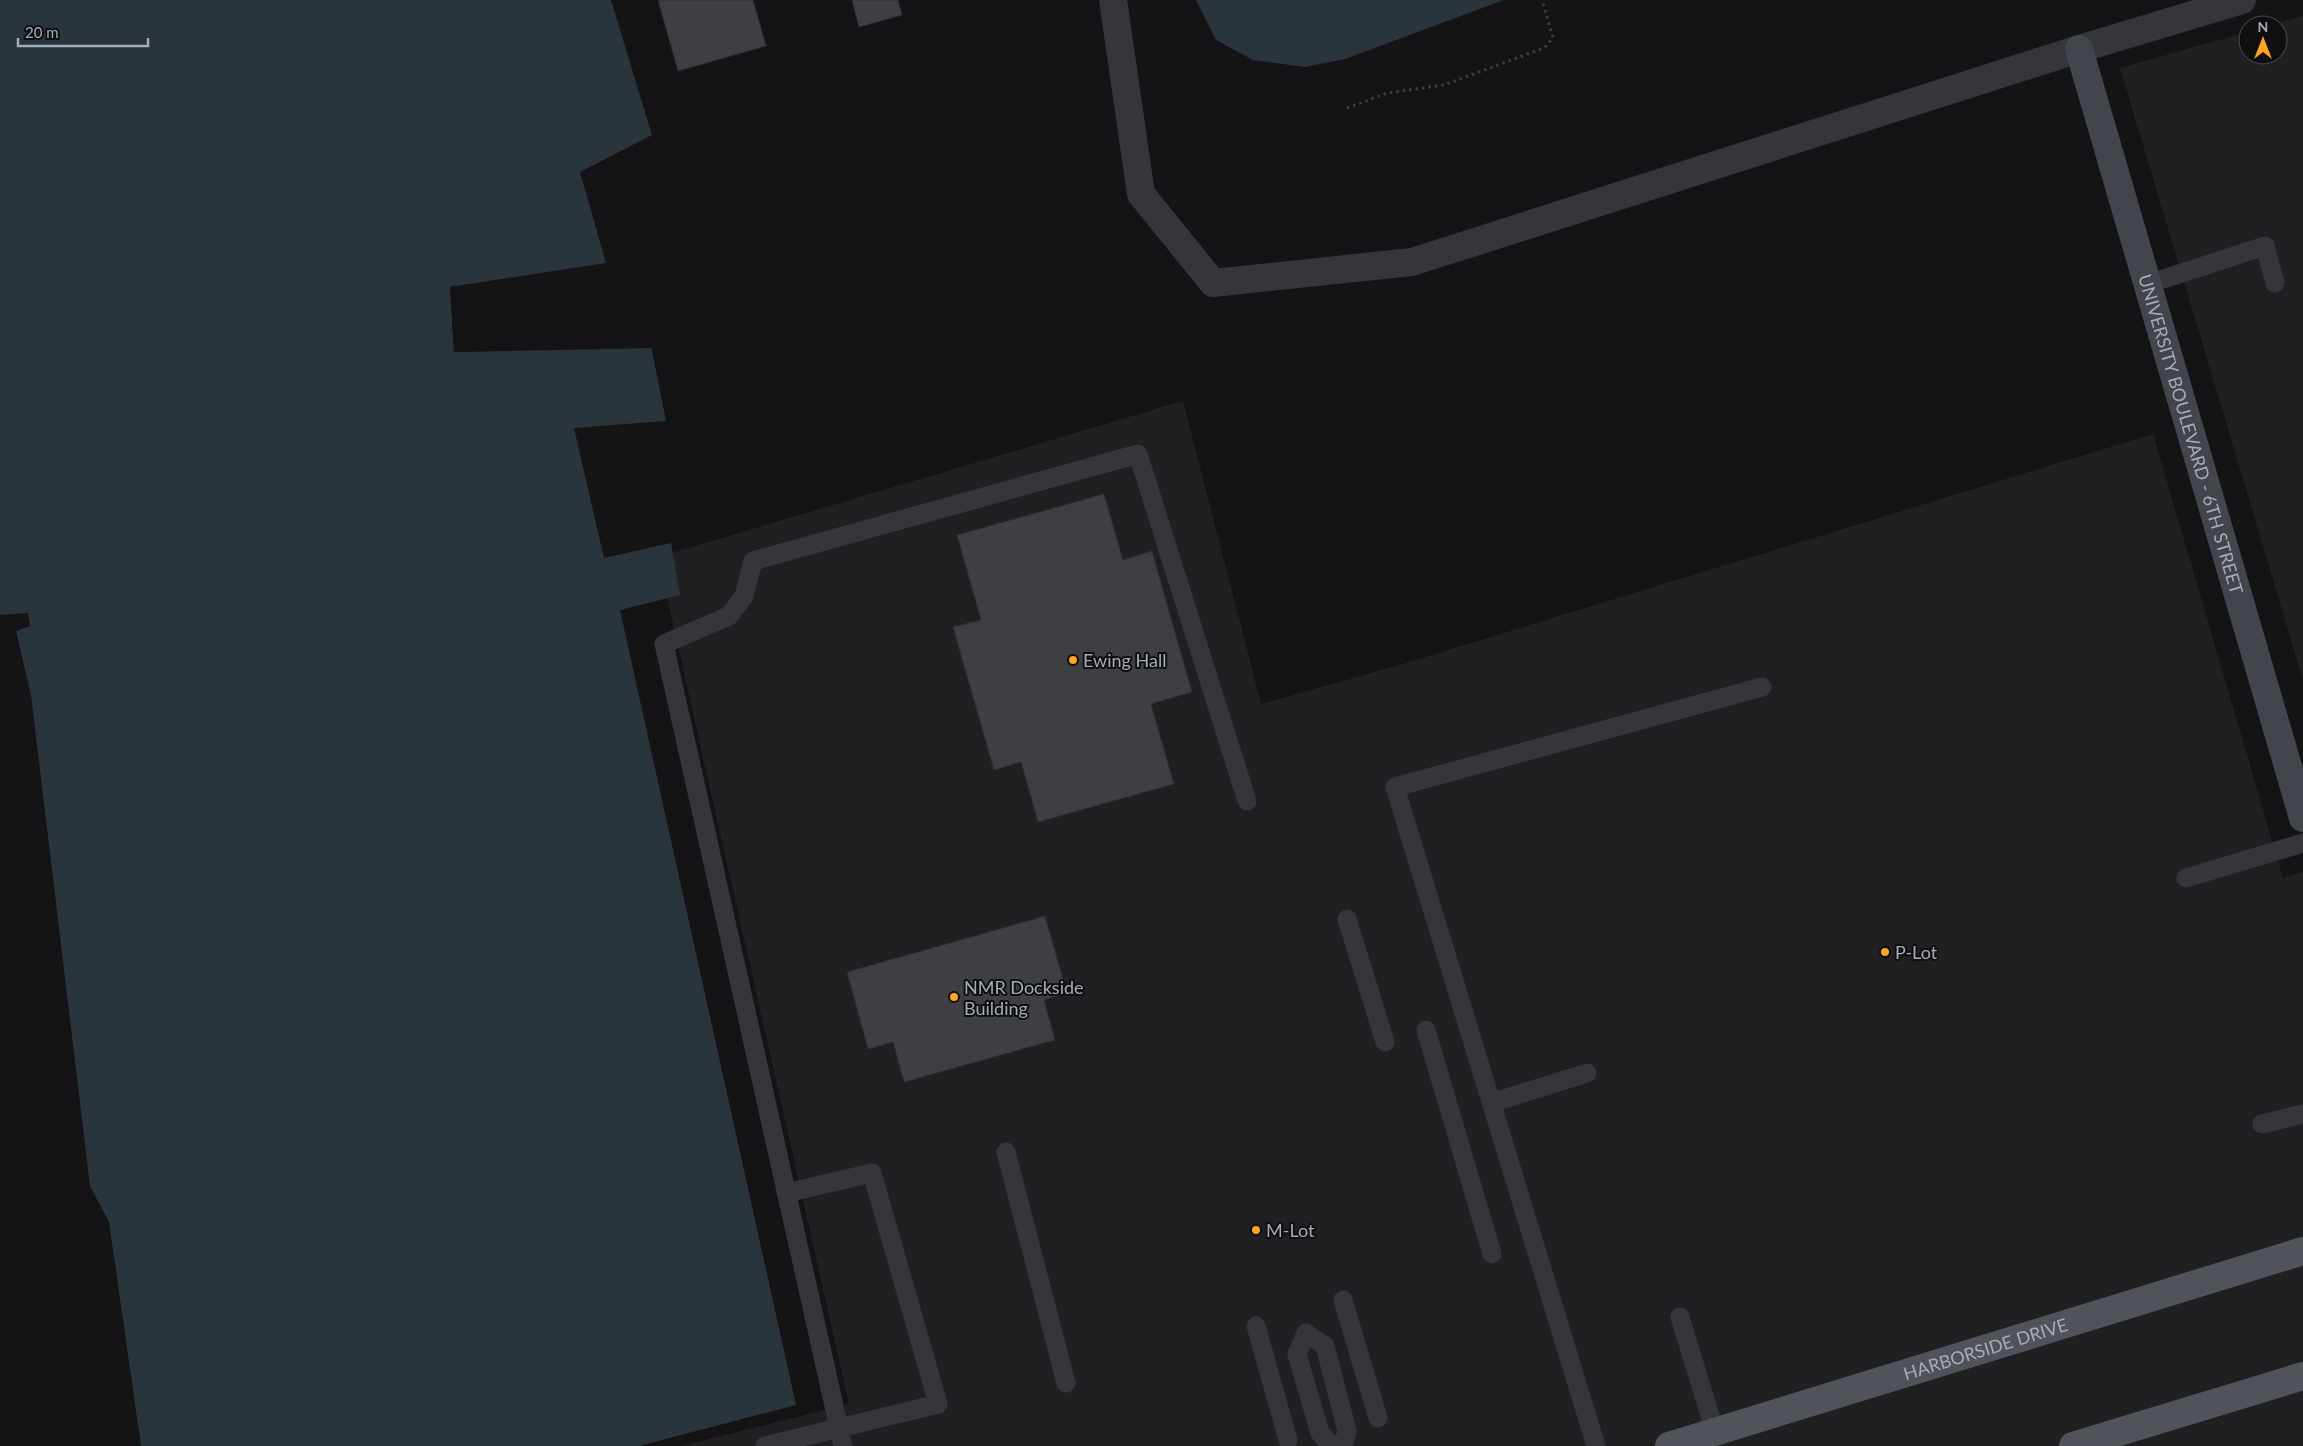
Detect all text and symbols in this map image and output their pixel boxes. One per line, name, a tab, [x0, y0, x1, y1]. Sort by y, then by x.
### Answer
scale bar	[18, 15, 148, 47]
north arrow	[2238, 15, 2288, 65]
text: N	[2258, 18, 2268, 35]
text: 20 m	[25, 23, 59, 41]
street label: UNIVERSITY BOULEVARD - 6TH STREET	[2134, 271, 2248, 597]
place label: Ewing Hall	[1083, 649, 1166, 671]
marker: Ewing Hall	[1067, 654, 1079, 666]
place label: P-Lot	[1895, 941, 1938, 963]
marker: P-Lot	[1879, 946, 1891, 958]
place label: NMR Dockside Building	[964, 976, 1084, 1019]
marker: NMR Dockside Building	[948, 991, 960, 1003]
place label: M-Lot	[1266, 1219, 1315, 1241]
marker: M-Lot	[1250, 1224, 1262, 1236]
street label: HARBORSIDE DRIVE	[1901, 1313, 2070, 1384]

